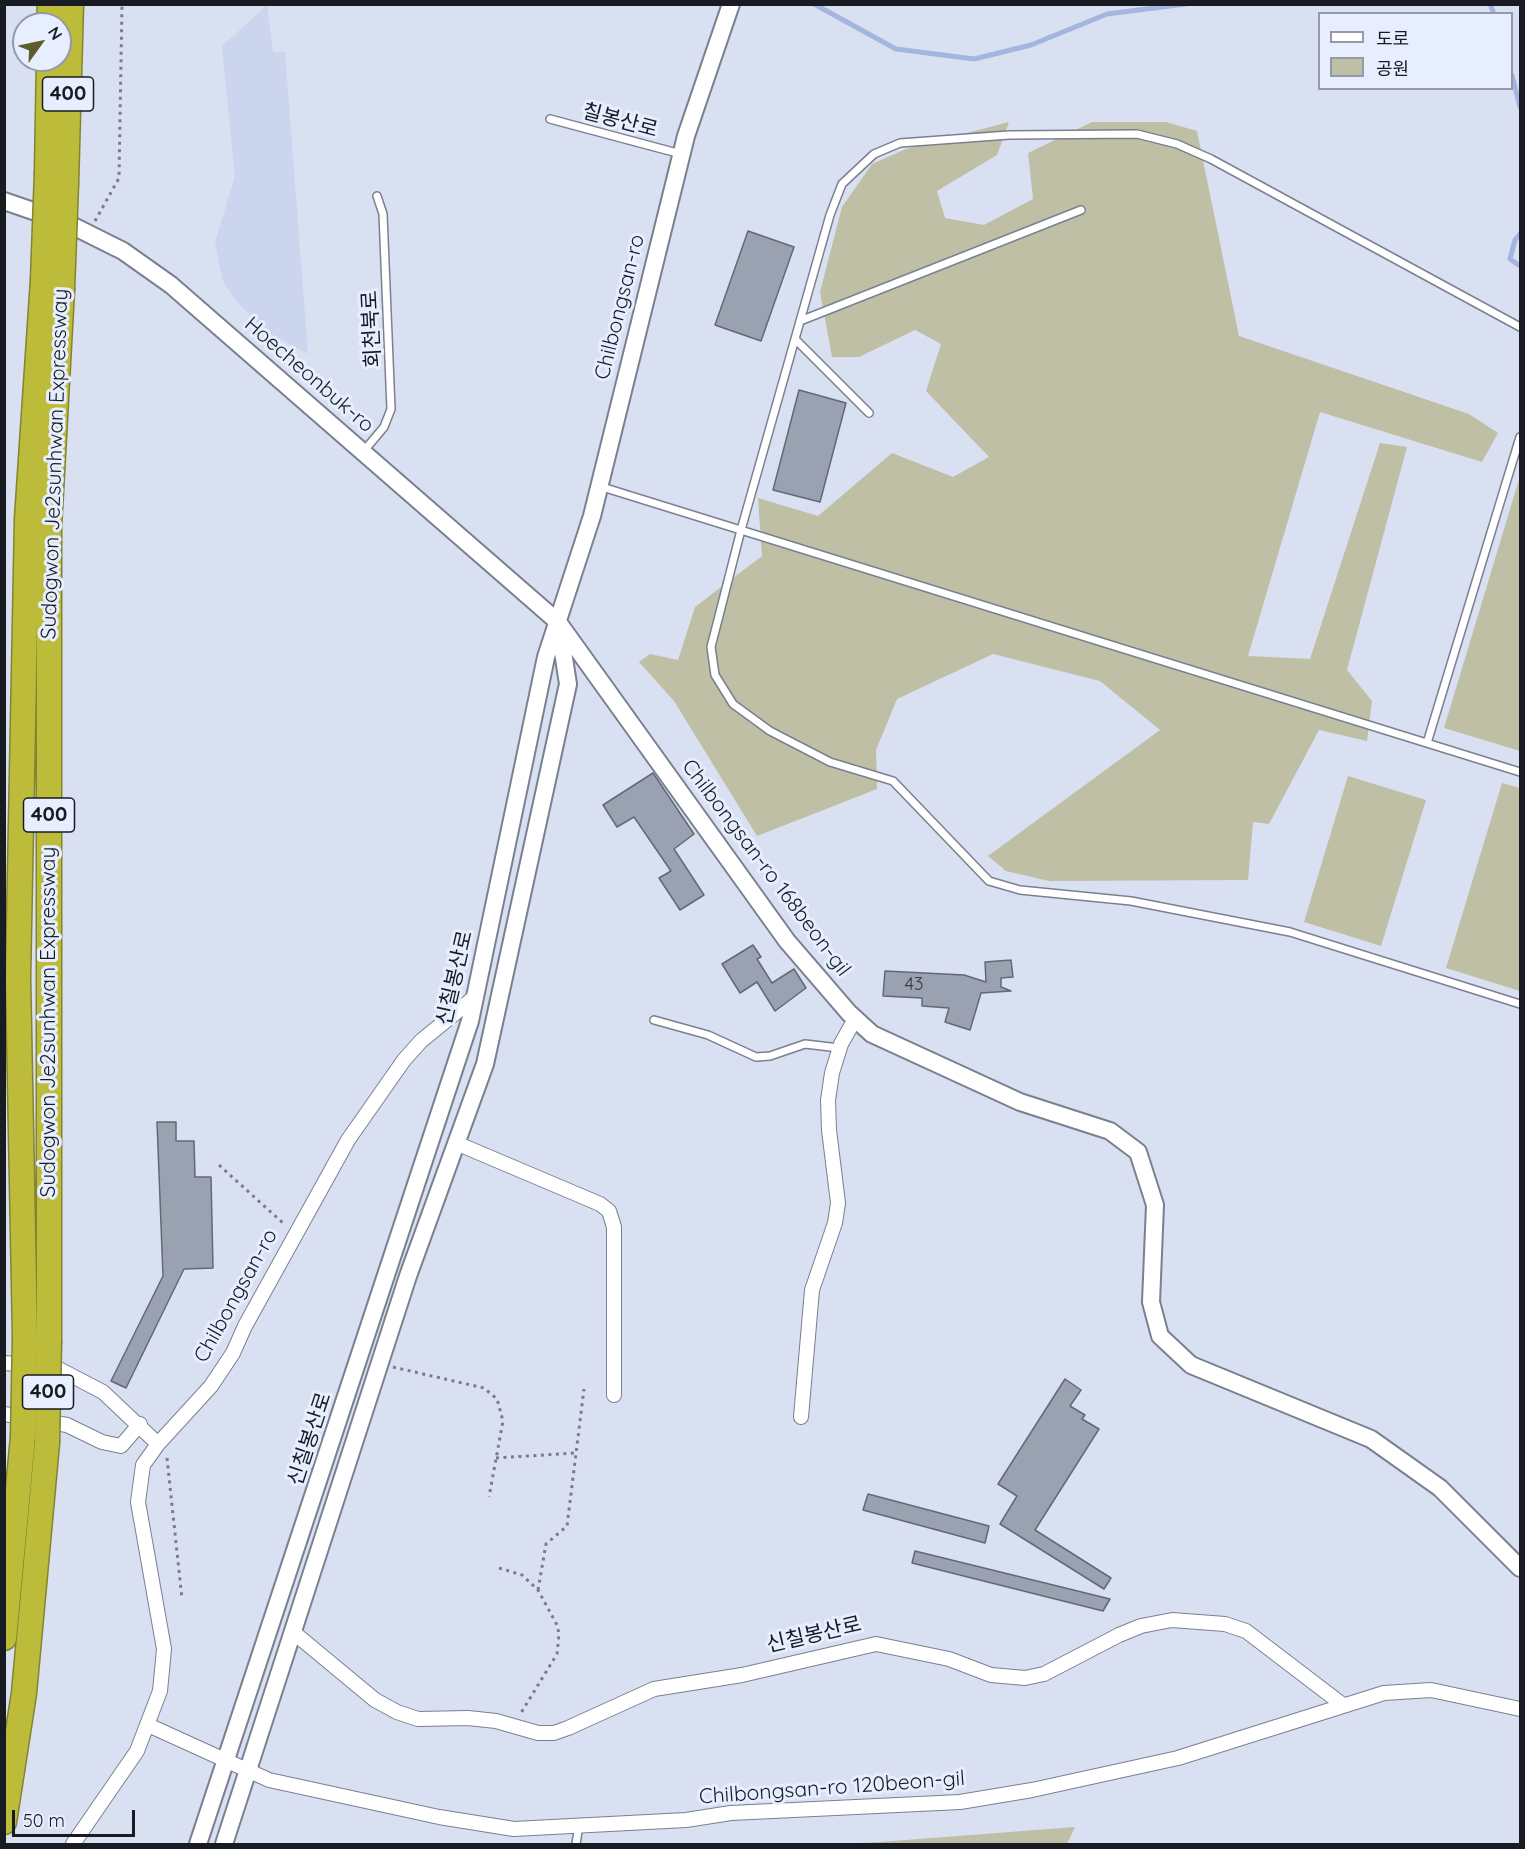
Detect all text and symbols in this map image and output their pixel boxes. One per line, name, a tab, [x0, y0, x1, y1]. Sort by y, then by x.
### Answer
north arrow	[12, 12, 72, 72]
legend	[1318, 12, 1513, 90]
text: N	[44, 23, 67, 44]
text: 도로	[1376, 27, 1409, 50]
text: 공원	[1376, 57, 1409, 80]
road number: 400	[42, 77, 94, 111]
street label: 칠봉산로	[579, 99, 661, 143]
street label: Chilbongsan-ro	[590, 232, 650, 382]
street label: Sudogwon Je2sunhwan Expressway	[36, 288, 74, 640]
street label: 회천북로	[357, 290, 387, 368]
street label: Hoecheonbuk-ro	[239, 312, 379, 438]
street label: Chilbongsan-ro 168beon-gil	[676, 755, 856, 981]
road number: 400	[23, 798, 74, 832]
street label: Sudogwon Je2sunhwan Expressway	[36, 847, 62, 1197]
street label: 신칠봉산로	[432, 928, 478, 1028]
house number: 43	[905, 974, 923, 996]
street label: Chilbongsan-ro	[189, 1225, 283, 1367]
road number: 400	[22, 1375, 74, 1409]
street label: 신칠봉산로	[283, 1389, 337, 1489]
street label: 신칠봉산로	[764, 1612, 864, 1658]
street label: Chilbongsan-ro 120beon-gil	[698, 1766, 966, 1810]
scale bar	[15, 1798, 138, 1836]
text: 50 m	[23, 1809, 65, 1832]

